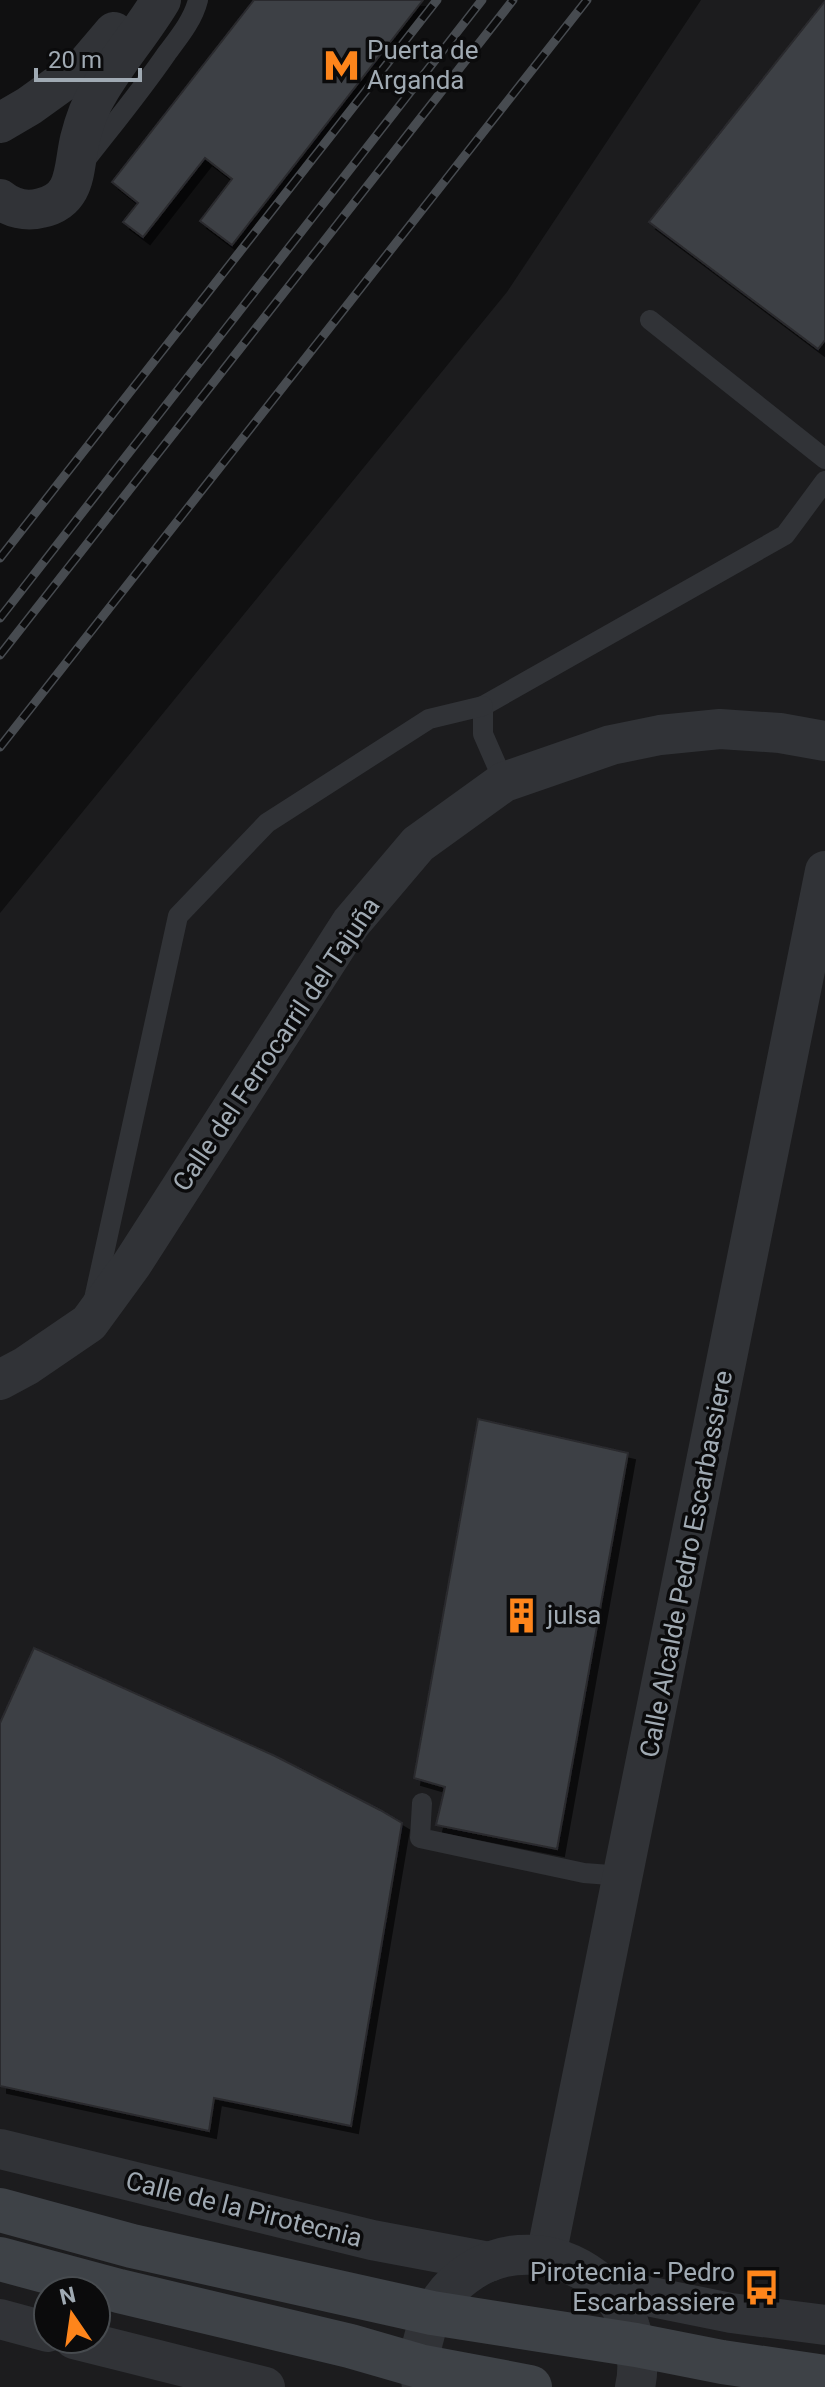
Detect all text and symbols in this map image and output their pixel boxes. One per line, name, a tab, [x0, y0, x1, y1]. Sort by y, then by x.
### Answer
scale bar	[36, 32, 140, 82]
place label: Puerta de Arganda	[367, 35, 479, 95]
text: 20 m	[48, 46, 102, 74]
metro station icon: Puerta de Arganda	[322, 46, 360, 84]
street label: Calle del Ferrocarril del Tajuña	[166, 891, 386, 1197]
street label: Calle Alcalde Pedro Escarbassiere	[634, 1368, 738, 1760]
building icon: julsa	[502, 1596, 540, 1634]
place label: julsa	[546, 1600, 601, 1630]
street label: Calle de la Pirotecnia	[123, 2165, 365, 2253]
place label: Pirotecnia - Pedro Escarbassiere	[530, 2257, 735, 2317]
bus stop icon: Pirotecnia - Pedro Escarbassiere	[742, 2268, 780, 2306]
north arrow	[32, 2275, 112, 2355]
text: N	[57, 2282, 78, 2310]

